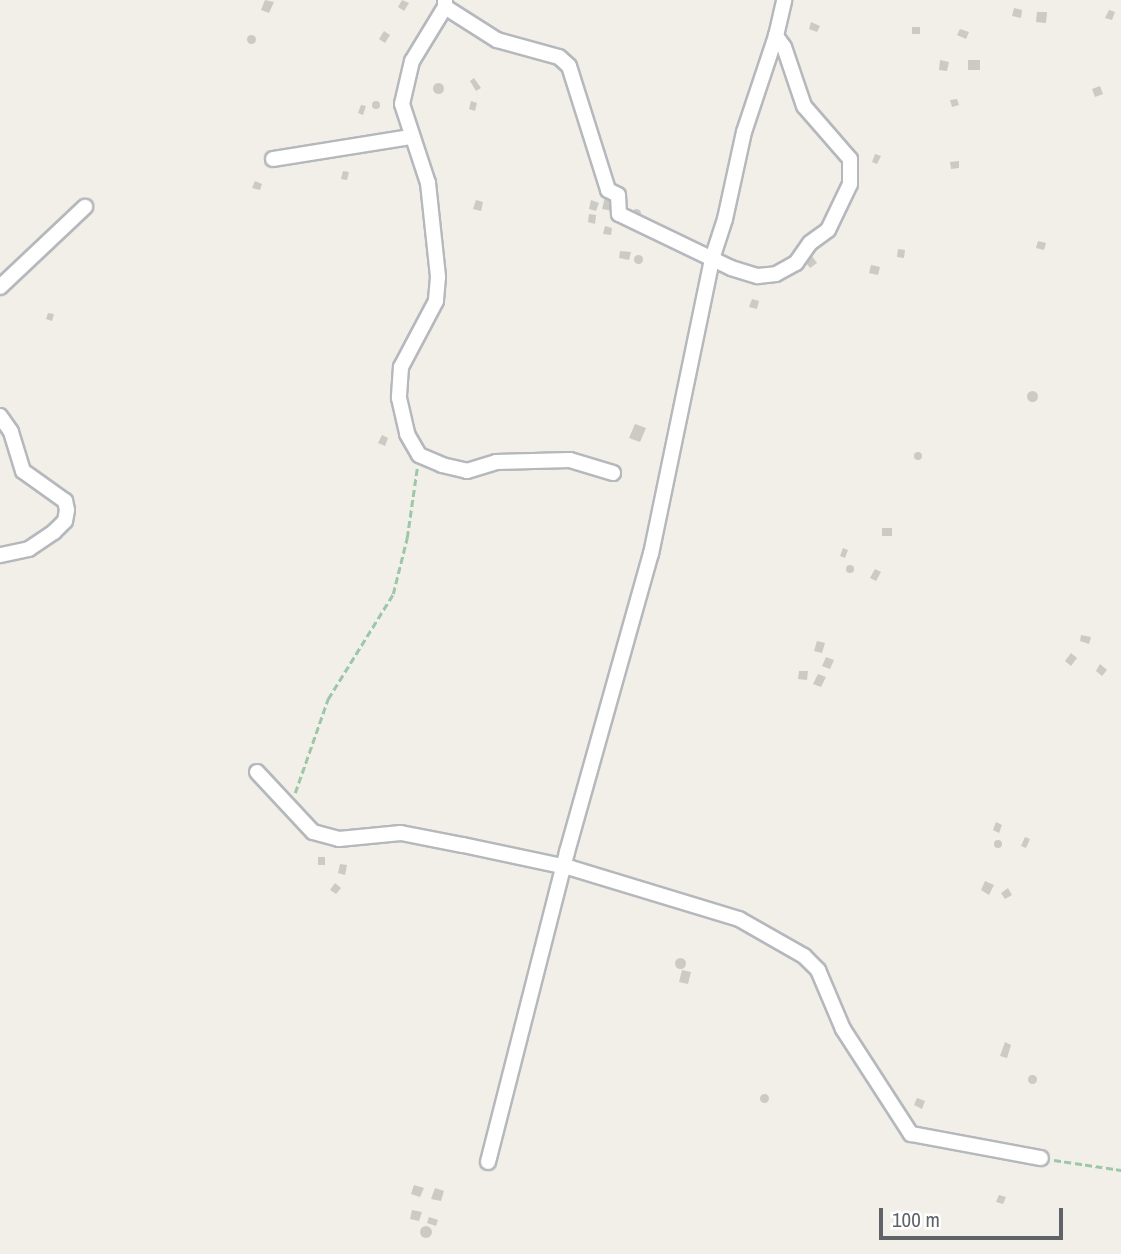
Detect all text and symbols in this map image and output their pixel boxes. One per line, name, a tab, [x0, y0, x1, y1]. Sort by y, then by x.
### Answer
scale bar	[883, 1194, 1067, 1238]
text: 100 m	[892, 1205, 940, 1234]

